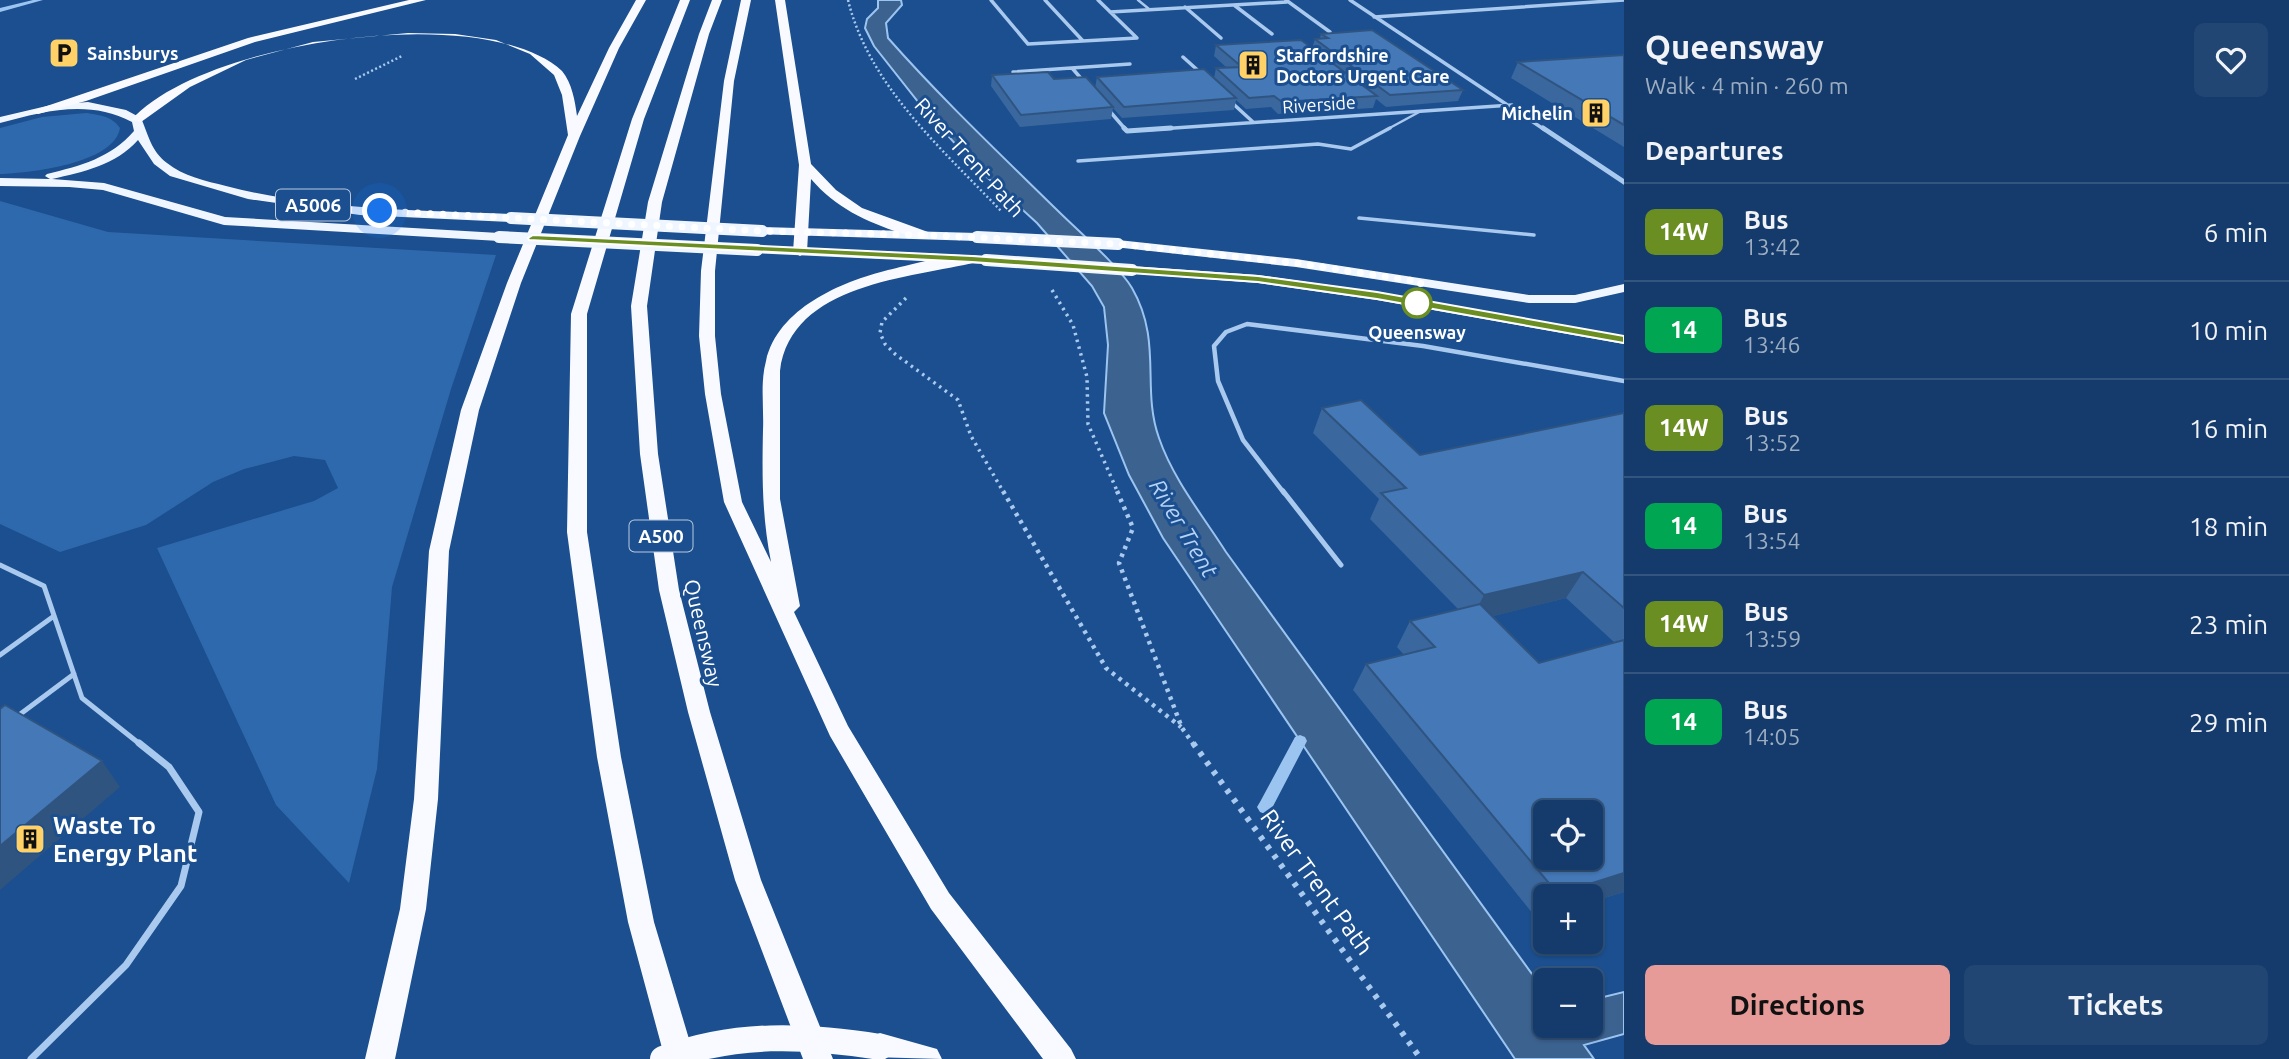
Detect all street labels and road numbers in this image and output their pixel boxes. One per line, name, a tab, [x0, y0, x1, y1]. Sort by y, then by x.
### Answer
street label: Riverside	[1282, 91, 1356, 117]
street label: River Trent Path	[910, 93, 1030, 221]
road number: A5006	[276, 190, 350, 220]
road number: A500	[630, 520, 692, 552]
street label: Queensway	[680, 577, 728, 689]
street label: River Trent Path	[1255, 804, 1379, 960]

